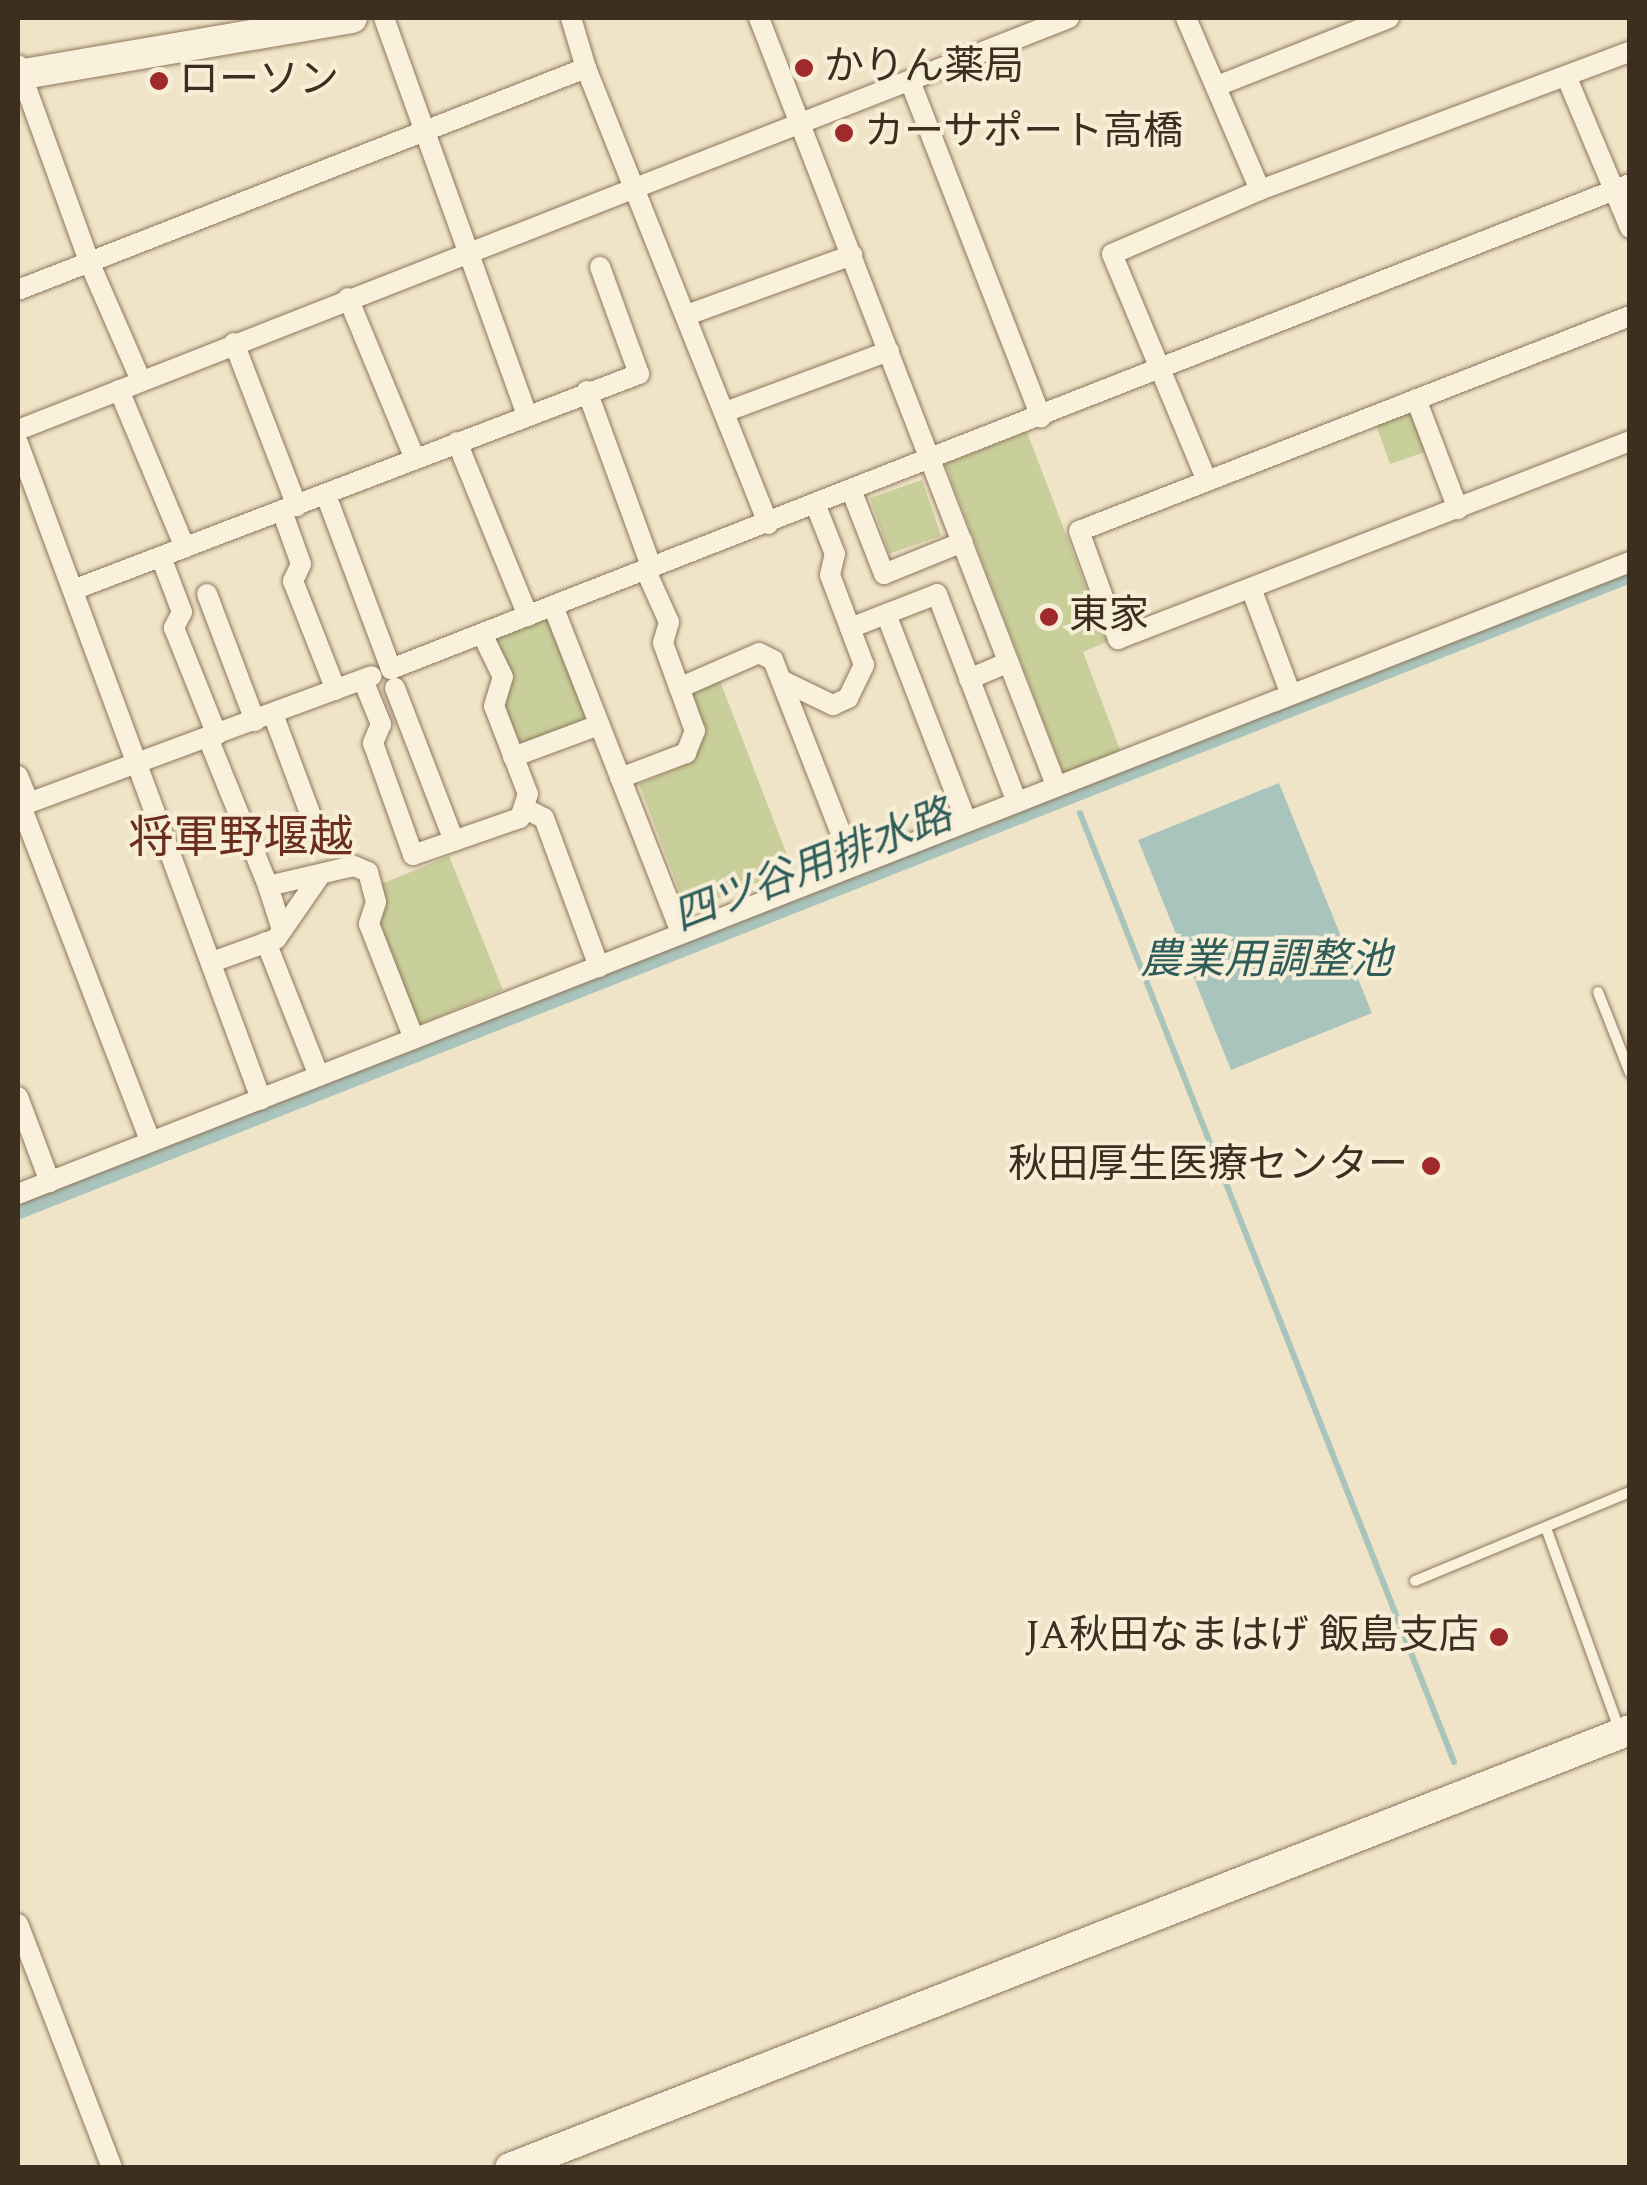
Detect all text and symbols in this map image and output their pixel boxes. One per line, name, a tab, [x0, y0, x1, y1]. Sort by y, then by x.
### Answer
place label: かりん薬局	[824, 44, 1024, 92]
place label: ローソン	[179, 57, 339, 105]
marker: かりん薬局	[793, 57, 815, 79]
marker: ローソン	[148, 70, 170, 92]
place label: カーサポート高橋	[864, 109, 1184, 157]
marker: カーサポート高橋	[833, 122, 855, 144]
place label: 東家	[1069, 593, 1149, 641]
marker: 東家	[1038, 606, 1060, 628]
water label: 四ツ谷用排水路	[667, 791, 959, 943]
district label: 将軍野堰越	[129, 812, 353, 866]
water label: 農業用調整池	[1140, 936, 1392, 986]
place label: 秋田厚生医療センター	[1008, 1142, 1408, 1190]
marker: 秋田厚生医療センター	[1418, 1153, 1444, 1179]
place label: JA秋田なまはげ 飯島支店	[1025, 1613, 1479, 1661]
marker: JA秋田なまはげ 飯島支店	[1488, 1626, 1510, 1648]

